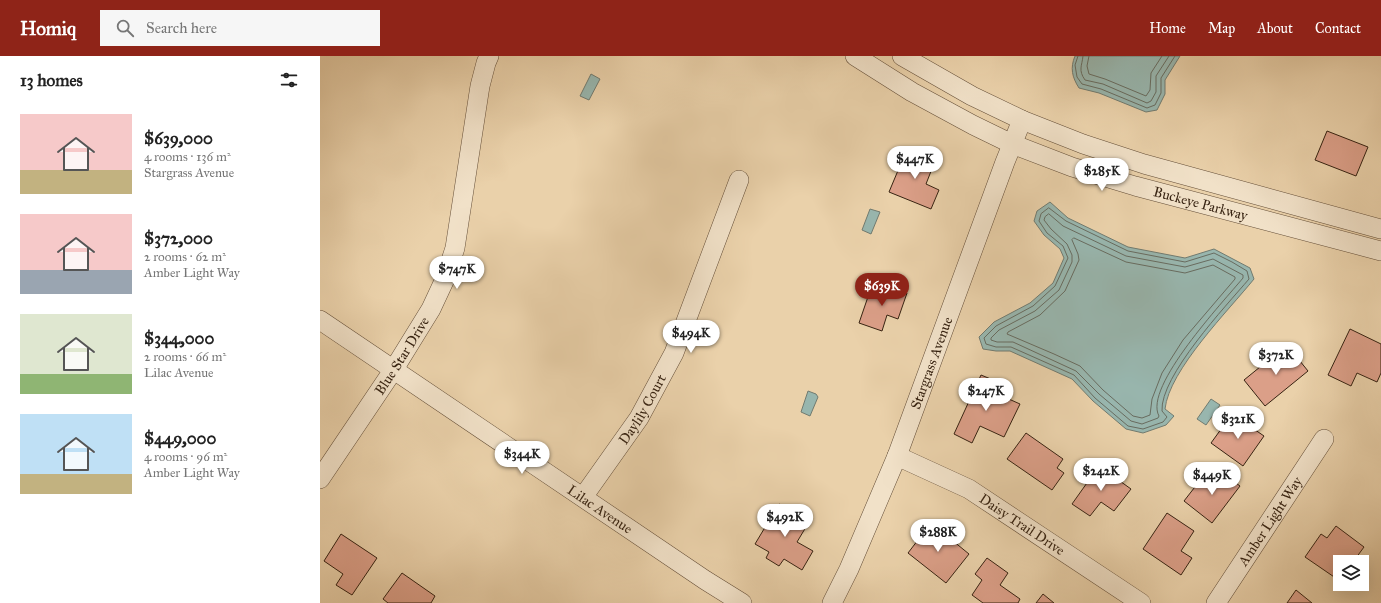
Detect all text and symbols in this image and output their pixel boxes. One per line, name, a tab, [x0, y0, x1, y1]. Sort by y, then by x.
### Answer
search box	[100, 10, 380, 46]
text: Homiq	[20, 17, 76, 40]
icon: search	[114, 17, 136, 39]
text: Search here	[146, 19, 217, 37]
text: Home	[1149, 20, 1186, 37]
text: Map	[1208, 20, 1235, 37]
text: About	[1257, 20, 1293, 37]
text: Contact	[1315, 20, 1361, 37]
icon: filters	[278, 69, 300, 91]
text: 13 homes	[20, 70, 83, 91]
text: $639,000	[144, 128, 213, 149]
icon: home	[52, 130, 100, 178]
pin: $447K	[887, 146, 943, 180]
text: 4 rooms · 136 m²	[144, 149, 231, 165]
text: $447K	[896, 151, 934, 167]
pin: $285K	[1074, 158, 1130, 192]
text: $285K	[1084, 163, 1120, 179]
text: Stargrass Avenue	[144, 165, 234, 181]
street label: Buckeye Parkway	[1152, 183, 1250, 224]
text: $372,000	[144, 228, 213, 249]
icon: home	[52, 230, 100, 278]
text: 2 rooms · 62 m²	[144, 249, 226, 265]
pin: $747K	[429, 256, 485, 290]
text: $747K	[438, 261, 476, 277]
text: Amber Light Way	[144, 265, 240, 281]
pin: $639K	[854, 273, 910, 307]
text: $639K	[864, 278, 900, 294]
street label: Blue Star Drive	[371, 313, 433, 398]
street label: Stargrass Avenue	[906, 314, 956, 411]
pin: $494K	[663, 320, 719, 354]
text: $494K	[672, 325, 710, 341]
text: $344,000	[144, 328, 214, 349]
icon: home	[52, 330, 100, 378]
pin: $372K	[1248, 342, 1304, 376]
text: $372K	[1258, 347, 1294, 363]
text: 2 rooms · 66 m²	[144, 349, 226, 365]
text: Lilac Avenue	[144, 365, 214, 381]
street label: Daylily Court	[615, 371, 669, 447]
pin: $247K	[958, 378, 1014, 412]
text: $247K	[967, 383, 1005, 399]
pin: $321K	[1210, 406, 1266, 440]
text: $321K	[1221, 411, 1255, 427]
text: $449,000	[144, 428, 216, 449]
icon: home	[52, 430, 100, 478]
pin: $344K	[494, 441, 550, 475]
text: $344K	[504, 446, 540, 462]
text: 4 rooms · 96 m²	[144, 449, 227, 465]
pin: $242K	[1073, 458, 1129, 492]
pin: $449K	[1184, 462, 1240, 496]
text: $242K	[1082, 463, 1120, 479]
text: Amber Light Way	[144, 465, 240, 481]
text: $449K	[1193, 467, 1231, 483]
street label: Amber Light Way	[1234, 473, 1306, 570]
street label: Lilac Avenue	[564, 481, 636, 537]
street label: Daisy Trail Drive	[976, 490, 1068, 559]
pin: $492K	[757, 504, 813, 538]
text: $492K	[766, 509, 804, 525]
pin: $288K	[910, 519, 966, 553]
text: $288K	[919, 524, 957, 540]
map controls	[1333, 555, 1369, 591]
button: layers	[1333, 555, 1369, 591]

